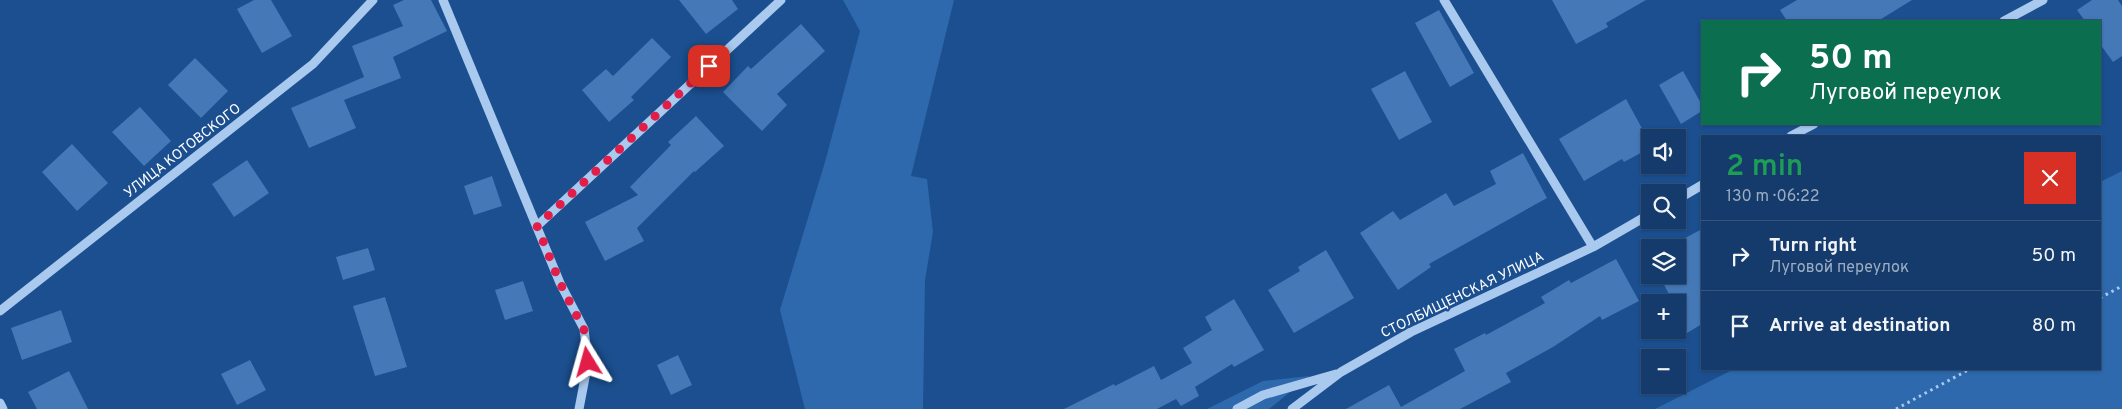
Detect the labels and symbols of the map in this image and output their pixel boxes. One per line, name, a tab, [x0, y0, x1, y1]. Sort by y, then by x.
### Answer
pin	[688, 45, 730, 87]
street label: УЛИЦА КОТОВСКОГО	[121, 100, 245, 202]
street label: СТОЛБИЩЕНСКАЯ УЛИЦА	[1378, 248, 1547, 342]
position arrow	[561, 335, 613, 387]

